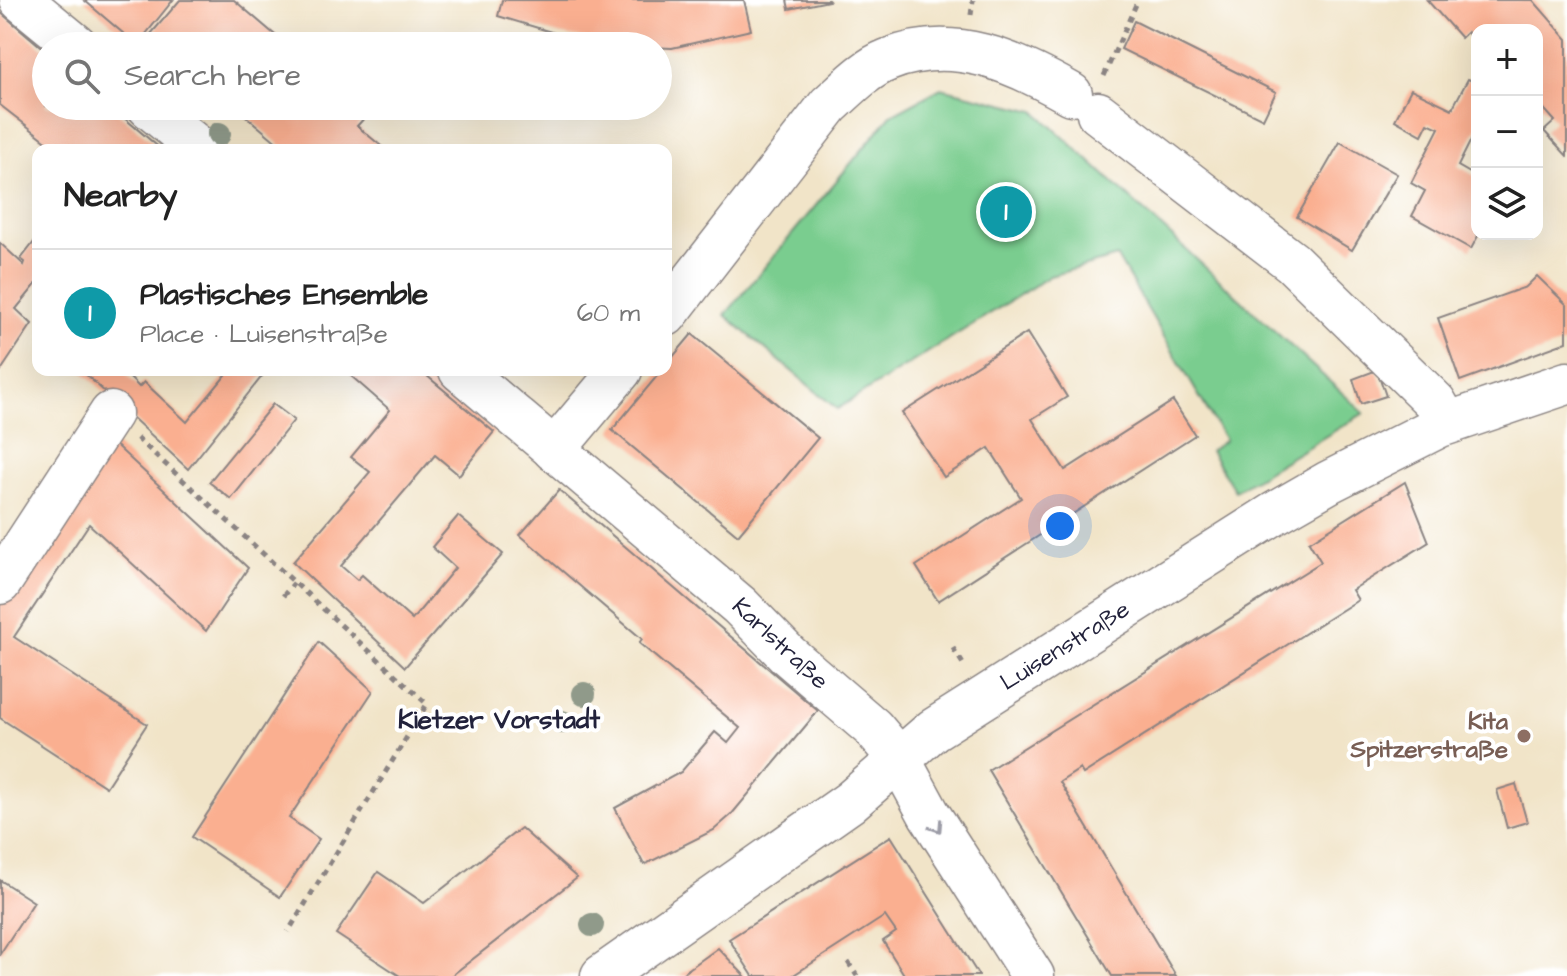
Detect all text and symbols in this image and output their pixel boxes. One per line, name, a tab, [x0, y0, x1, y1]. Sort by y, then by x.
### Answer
map controls	[1471, 24, 1543, 240]
button: +	[1471, 24, 1543, 96]
search box	[32, 32, 672, 120]
icon: search	[60, 54, 104, 98]
text: Search here	[124, 55, 301, 97]
button: −	[1471, 96, 1543, 168]
button: layers	[1471, 168, 1543, 240]
text: Nearby	[64, 172, 178, 220]
pin: 1	[980, 182, 1032, 242]
text: Plastisches Ensemble	[140, 274, 428, 316]
text: 1	[88, 295, 92, 331]
text: 60 m	[577, 295, 640, 331]
text: Place · Luisenstraße	[140, 316, 388, 352]
your location	[1040, 506, 1080, 546]
street label: Karlstraße	[724, 590, 836, 698]
street label: Luisenstraße	[994, 593, 1136, 699]
district label: Kietzer Vorstadt	[398, 702, 600, 738]
place label: Kita Spitzerstraße	[1350, 705, 1509, 767]
marker: Kita Spitzerstraße	[1515, 727, 1533, 745]
one-way arrow	[928, 818, 943, 833]

